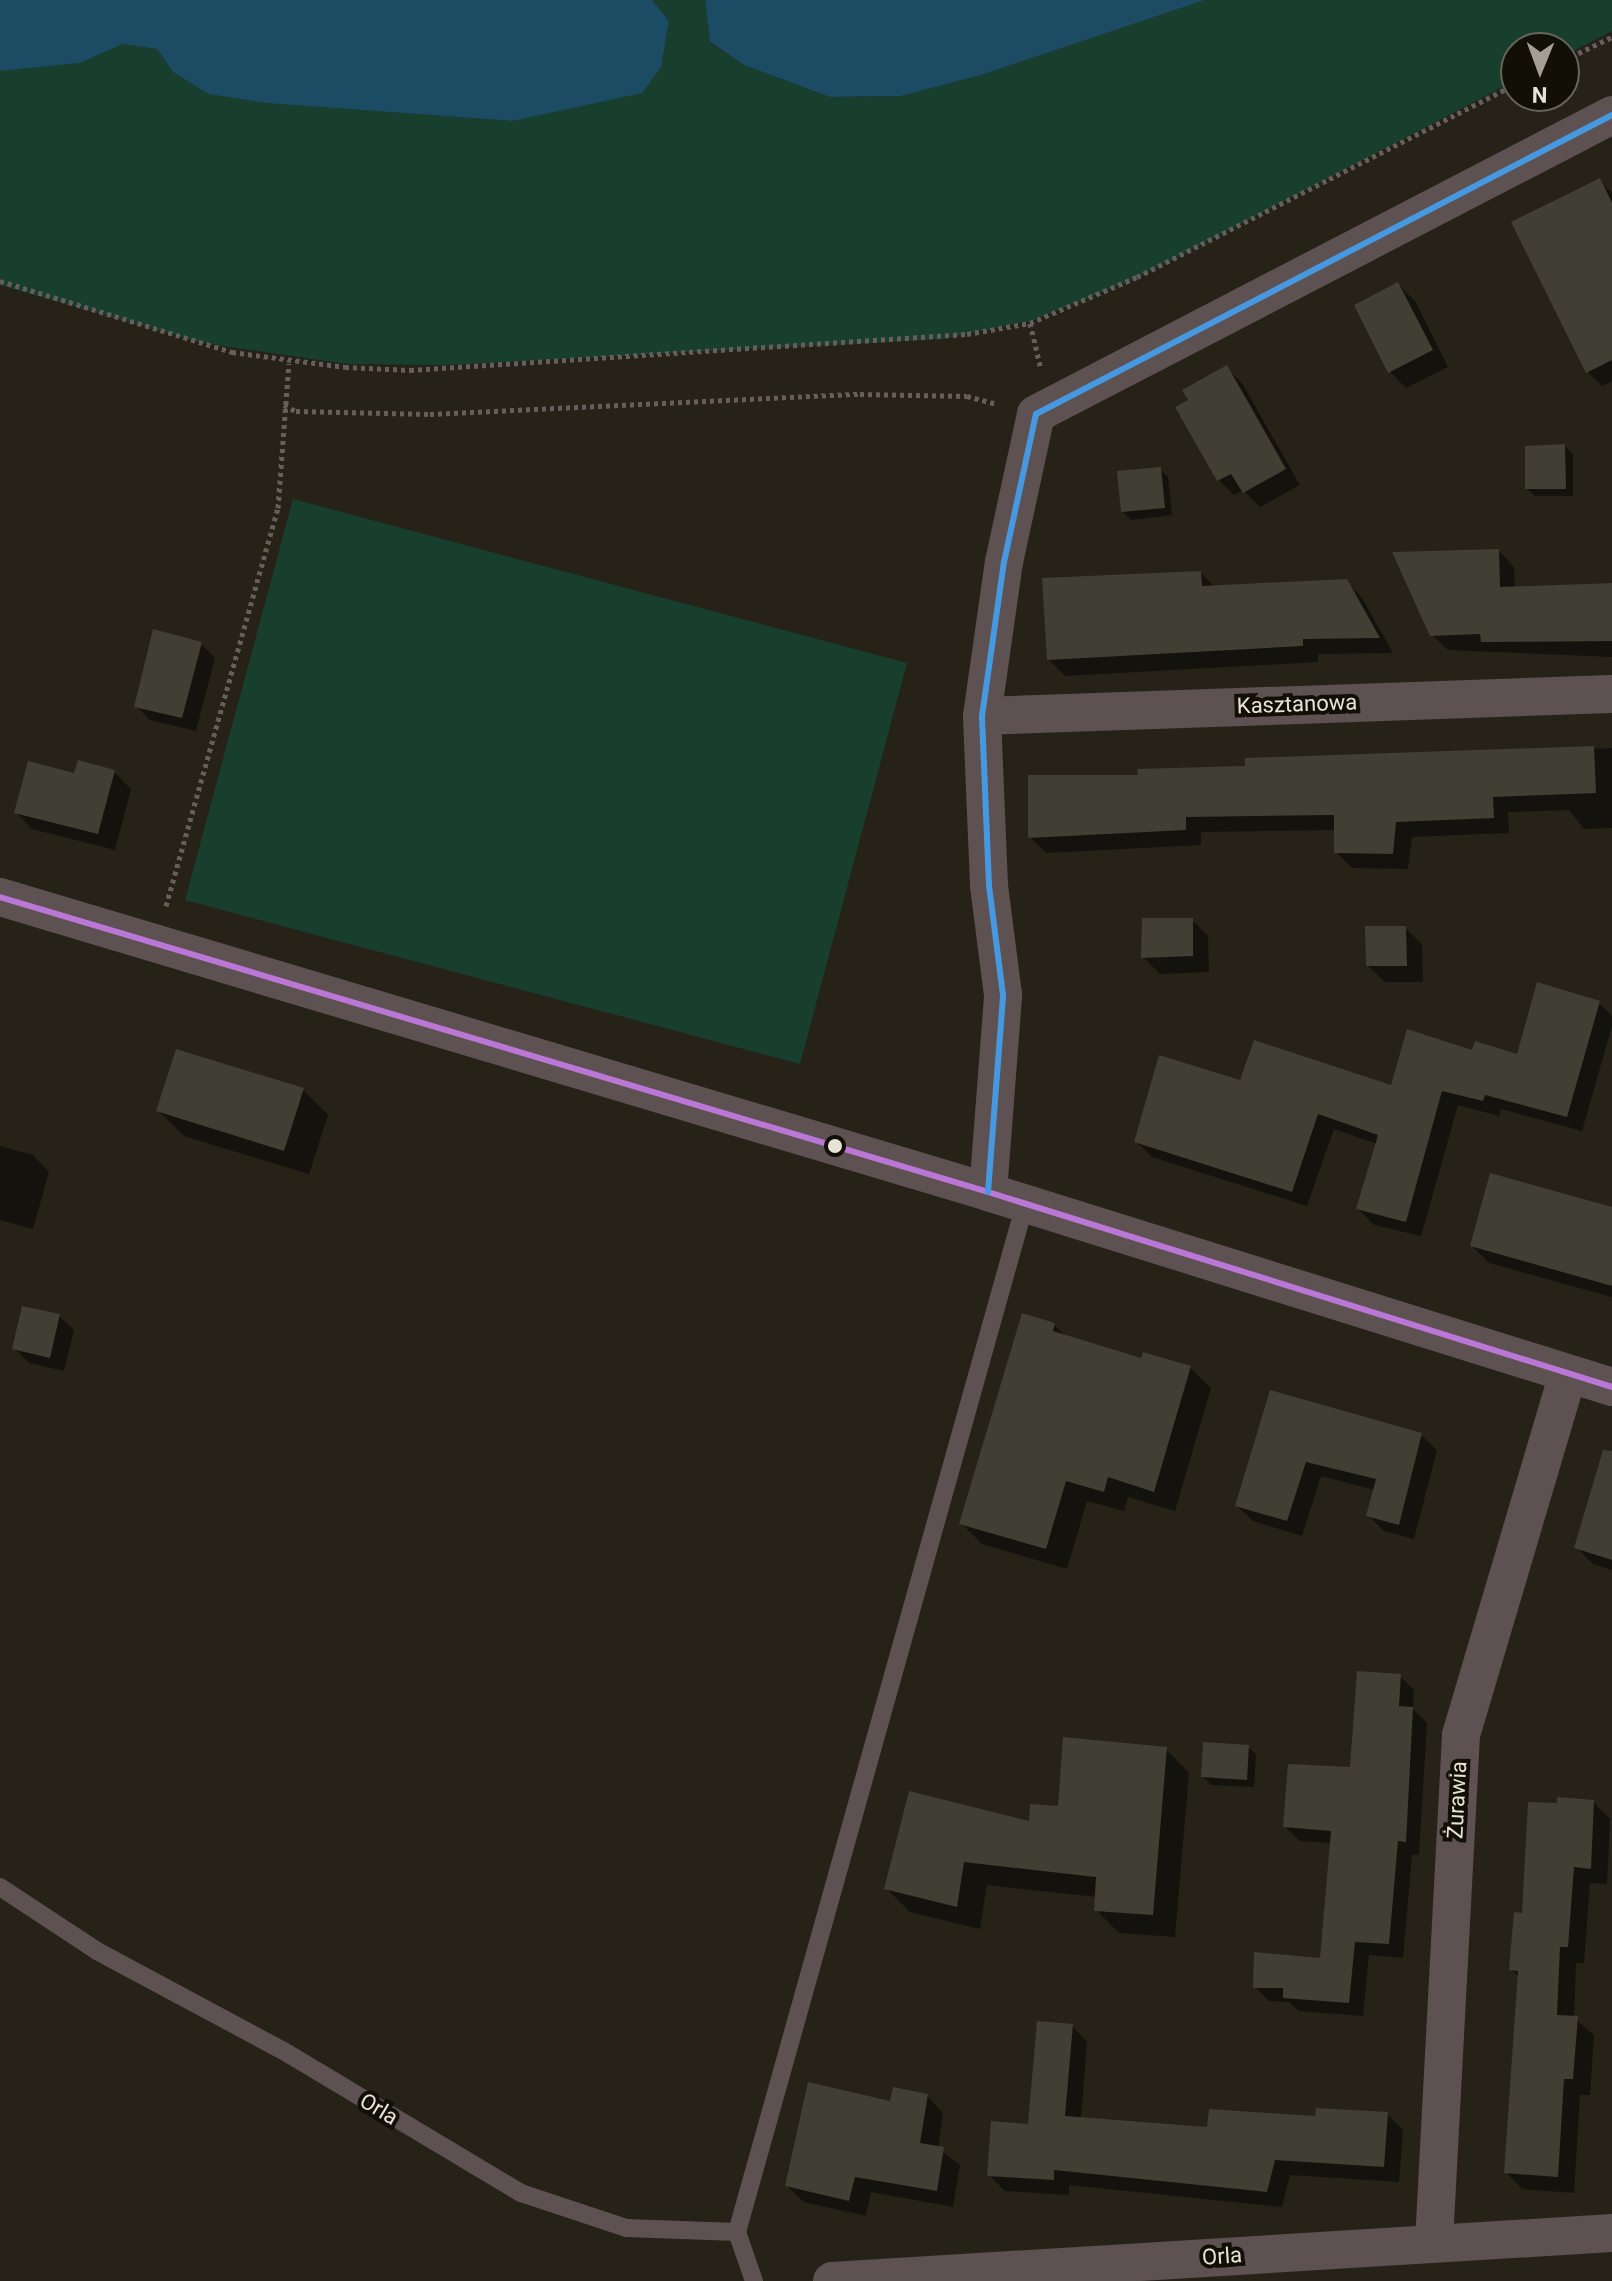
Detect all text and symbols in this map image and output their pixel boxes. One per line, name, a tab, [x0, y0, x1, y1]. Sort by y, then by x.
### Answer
north arrow	[1500, 32, 1580, 112]
text: N	[1532, 82, 1548, 107]
street label: Kasztanowa	[1236, 689, 1358, 719]
unlabelled marker	[827, 1138, 843, 1154]
street label: Żurawia	[1442, 1760, 1472, 1840]
street label: Orla	[355, 2087, 403, 2131]
street label: Orla	[1201, 2241, 1243, 2271]

